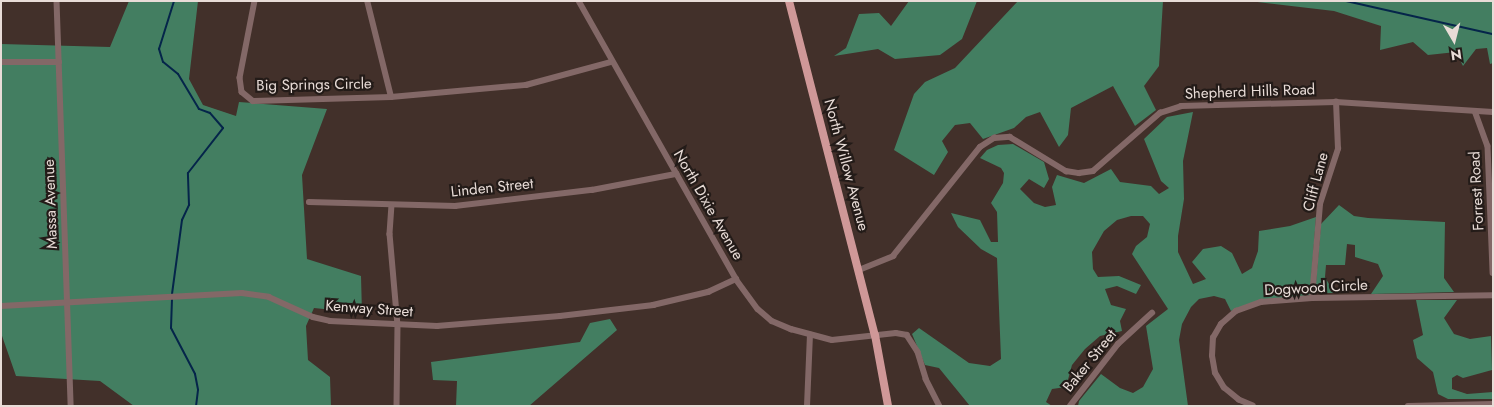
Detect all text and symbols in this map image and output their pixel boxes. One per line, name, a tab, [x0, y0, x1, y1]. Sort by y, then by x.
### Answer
north arrow	[1429, 15, 1479, 65]
text: N	[1449, 44, 1463, 66]
street label: Big Springs Circle	[256, 75, 372, 95]
street label: Shepherd Hills Road	[1184, 81, 1316, 103]
street label: North Willow Avenue	[820, 97, 872, 233]
street label: North Dixie Avenue	[669, 147, 747, 263]
street label: Cliff Lane	[1300, 151, 1332, 213]
street label: Forrest Road	[1466, 151, 1488, 231]
street label: Massa Avenue	[40, 159, 62, 249]
street label: Linden Street	[450, 175, 534, 201]
street label: Dogwood Circle	[1264, 276, 1368, 300]
street label: Kenway Street	[325, 297, 413, 321]
street label: Baker Street	[1059, 326, 1121, 396]

